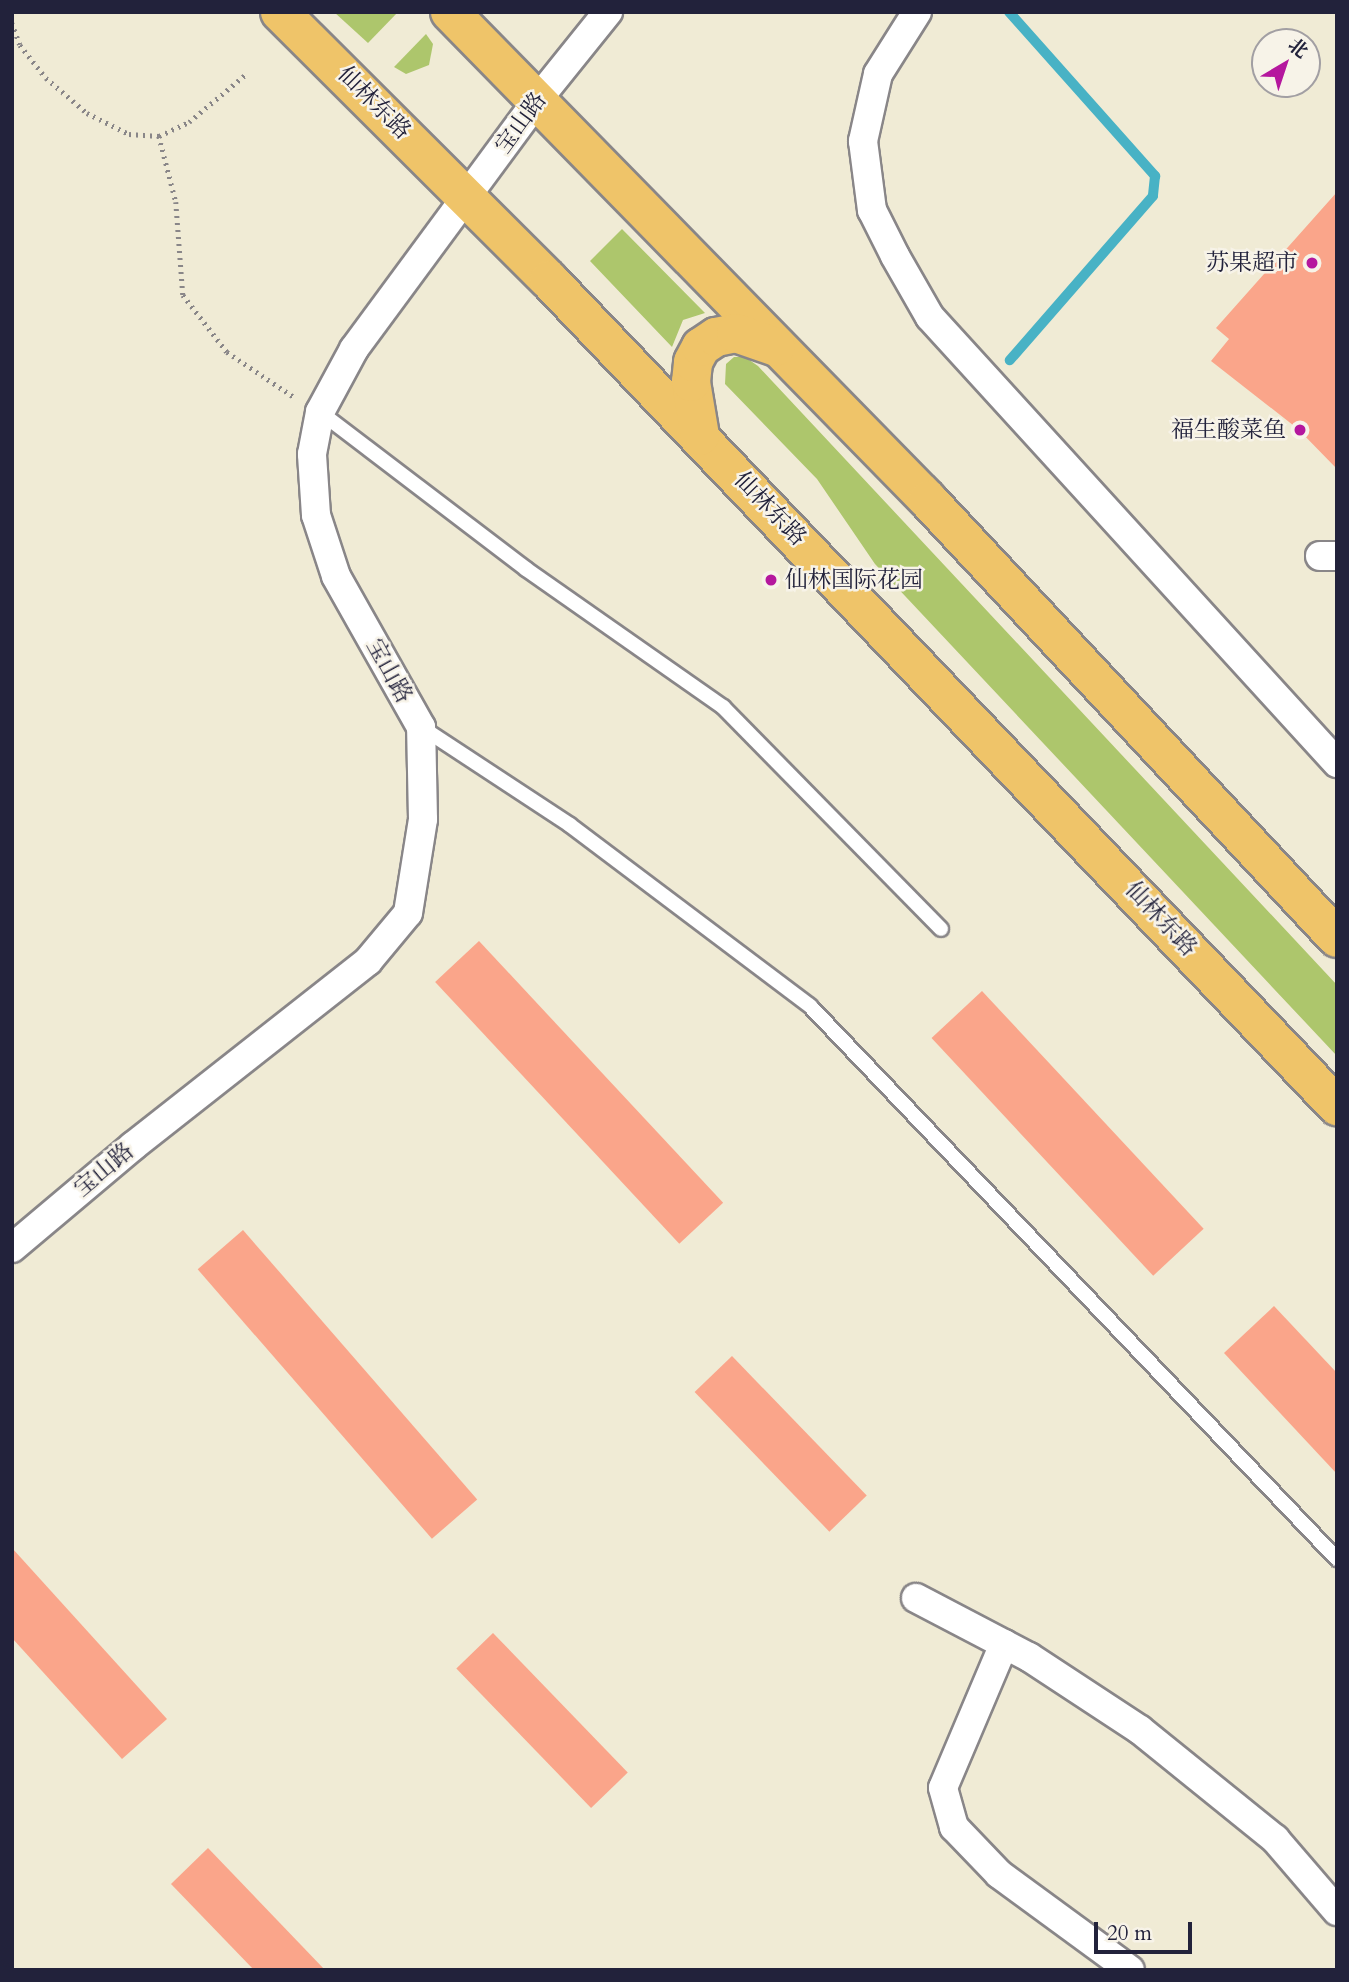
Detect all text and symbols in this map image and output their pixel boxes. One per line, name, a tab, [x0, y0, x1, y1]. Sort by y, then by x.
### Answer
north arrow	[1251, 28, 1321, 98]
text: 北	[1282, 32, 1314, 64]
street label: 仙林东路	[332, 61, 416, 145]
street label: 宝山路	[490, 87, 552, 159]
place label: 苏果超市	[1206, 249, 1298, 277]
marker: 苏果超市	[1304, 255, 1320, 271]
place label: 福生酸菜鱼	[1171, 416, 1286, 444]
marker: 福生酸菜鱼	[1292, 422, 1308, 438]
street label: 仙林东路	[728, 466, 812, 552]
place label: 仙林国际花园	[785, 566, 923, 594]
marker: 仙林国际花园	[763, 572, 779, 588]
street label: 宝山路	[360, 634, 418, 708]
street label: 仙林东路	[1120, 876, 1202, 962]
street label: 宝山路	[69, 1137, 139, 1203]
scale bar	[1097, 1909, 1195, 1953]
text: 20 m	[1107, 1919, 1152, 1948]

